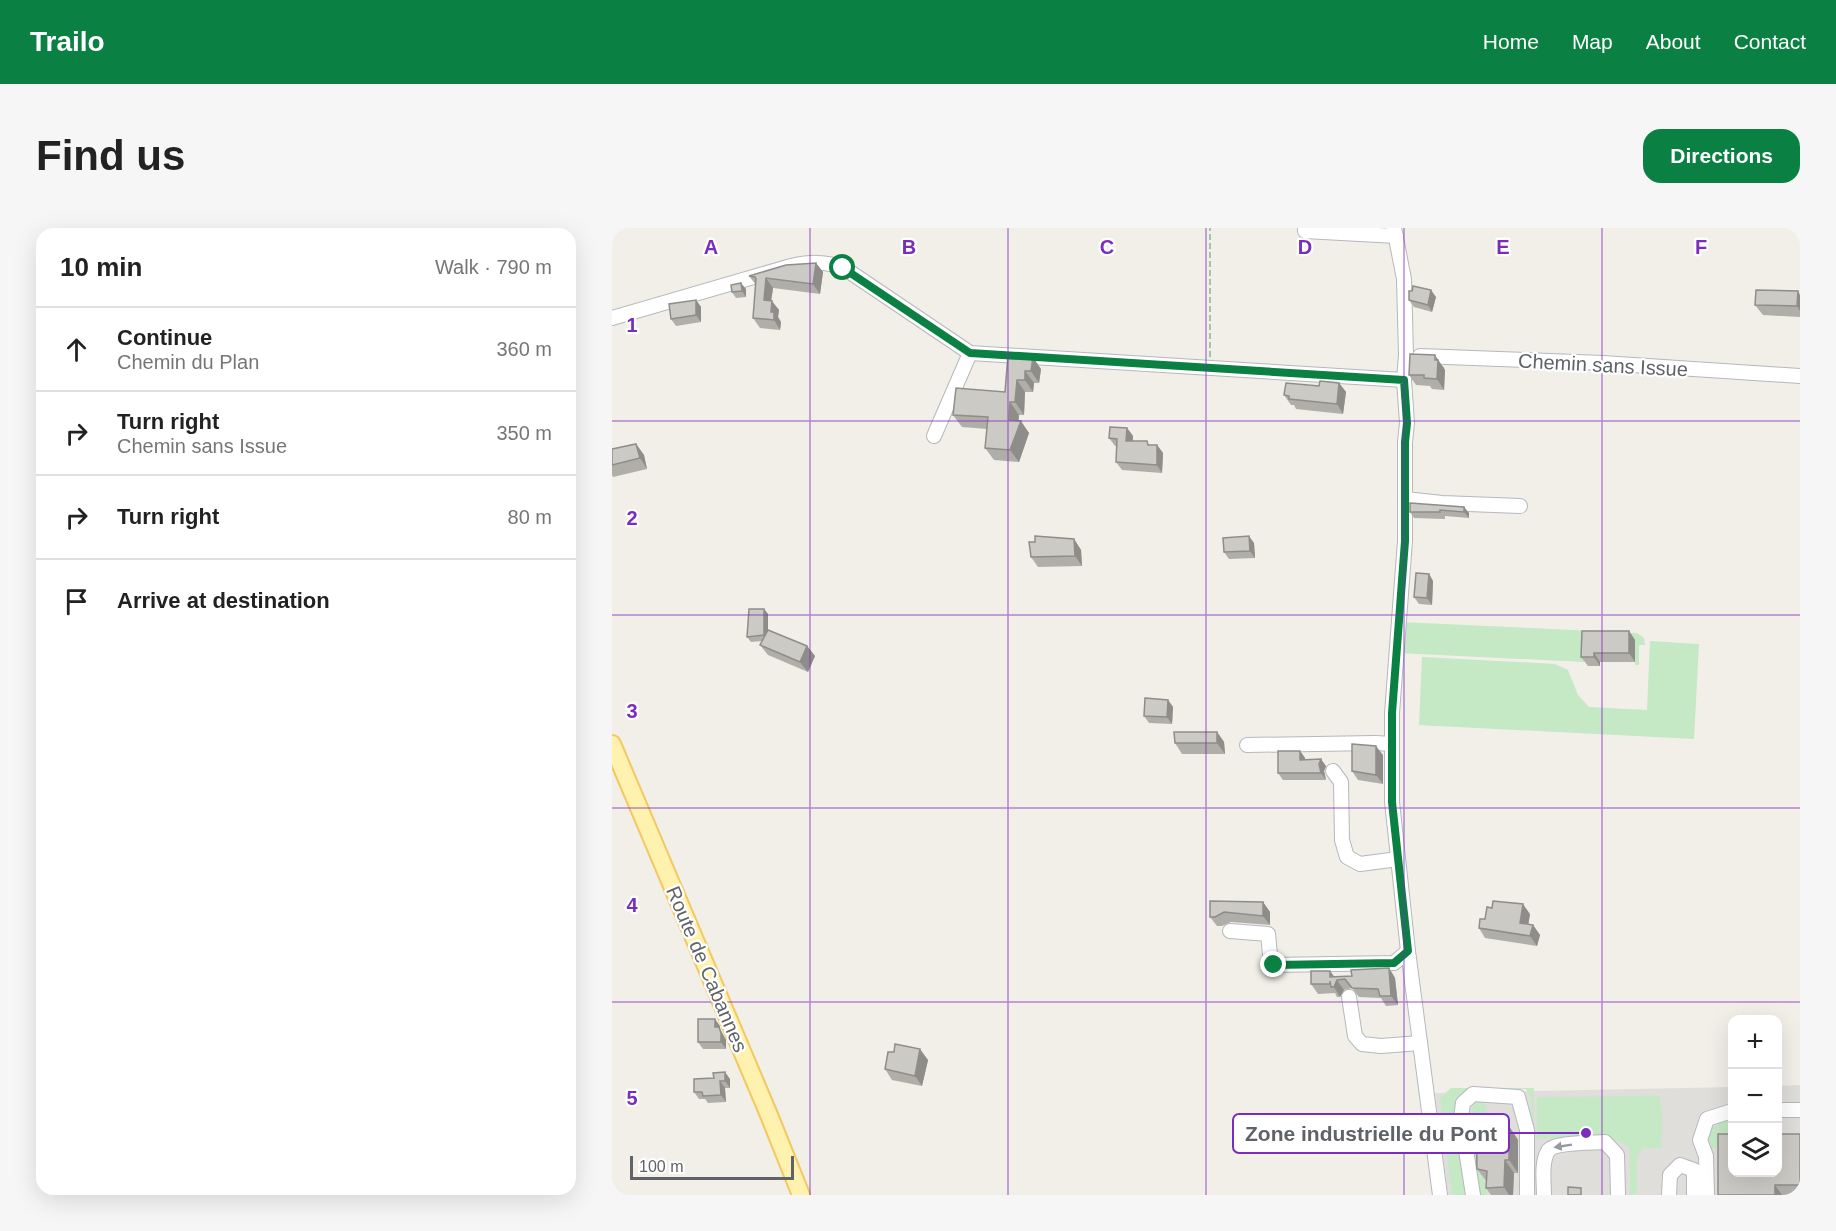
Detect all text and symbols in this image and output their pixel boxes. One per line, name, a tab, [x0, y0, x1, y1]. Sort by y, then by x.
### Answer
text: Trailo	[30, 26, 105, 57]
text: Home	[1483, 30, 1539, 53]
text: Map	[1572, 30, 1613, 53]
text: About	[1646, 30, 1701, 53]
text: Contact	[1734, 30, 1806, 53]
button: Directions	[1643, 129, 1800, 183]
text: Find us	[36, 132, 185, 179]
text: A	[704, 236, 718, 258]
text: B	[902, 236, 916, 258]
text: C	[1100, 236, 1114, 258]
text: D	[1298, 236, 1312, 258]
text: E	[1496, 236, 1510, 258]
text: F	[1695, 236, 1707, 258]
text: 10 min	[60, 252, 142, 282]
route start	[829, 254, 855, 280]
text: Walk · 790 m	[435, 256, 552, 278]
text: 1	[626, 314, 638, 336]
text: Continue	[117, 325, 212, 350]
icon: ahead	[60, 333, 93, 366]
text: 360 m	[496, 338, 552, 360]
street label: Chemin sans Issue	[1518, 350, 1688, 380]
text: Chemin du Plan	[117, 351, 259, 373]
text: Turn right	[117, 409, 219, 434]
icon: right	[60, 417, 93, 450]
text: 350 m	[496, 422, 552, 444]
text: Chemin sans Issue	[117, 435, 287, 457]
icon: right	[60, 501, 93, 534]
text: Turn right	[117, 504, 219, 529]
text: 80 m	[508, 506, 552, 528]
text: 2	[626, 507, 638, 529]
icon: arrive	[60, 585, 93, 618]
text: Arrive at destination	[117, 588, 330, 613]
text: 3	[626, 700, 638, 722]
street label: Route de Cabannes	[662, 883, 752, 1055]
text: 4	[626, 894, 638, 916]
route end	[1260, 951, 1286, 977]
map controls	[1728, 1015, 1782, 1177]
button: +	[1728, 1015, 1782, 1069]
button: −	[1728, 1069, 1782, 1123]
text: 5	[626, 1087, 638, 1109]
callout: Zone industrielle du Pont	[1233, 1114, 1509, 1153]
text: Zone industrielle du Pont	[1245, 1122, 1497, 1145]
button: layers	[1728, 1123, 1782, 1177]
one-way arrow	[1553, 1142, 1572, 1151]
scale bar	[630, 1153, 794, 1180]
text: 100 m	[639, 1158, 683, 1175]

